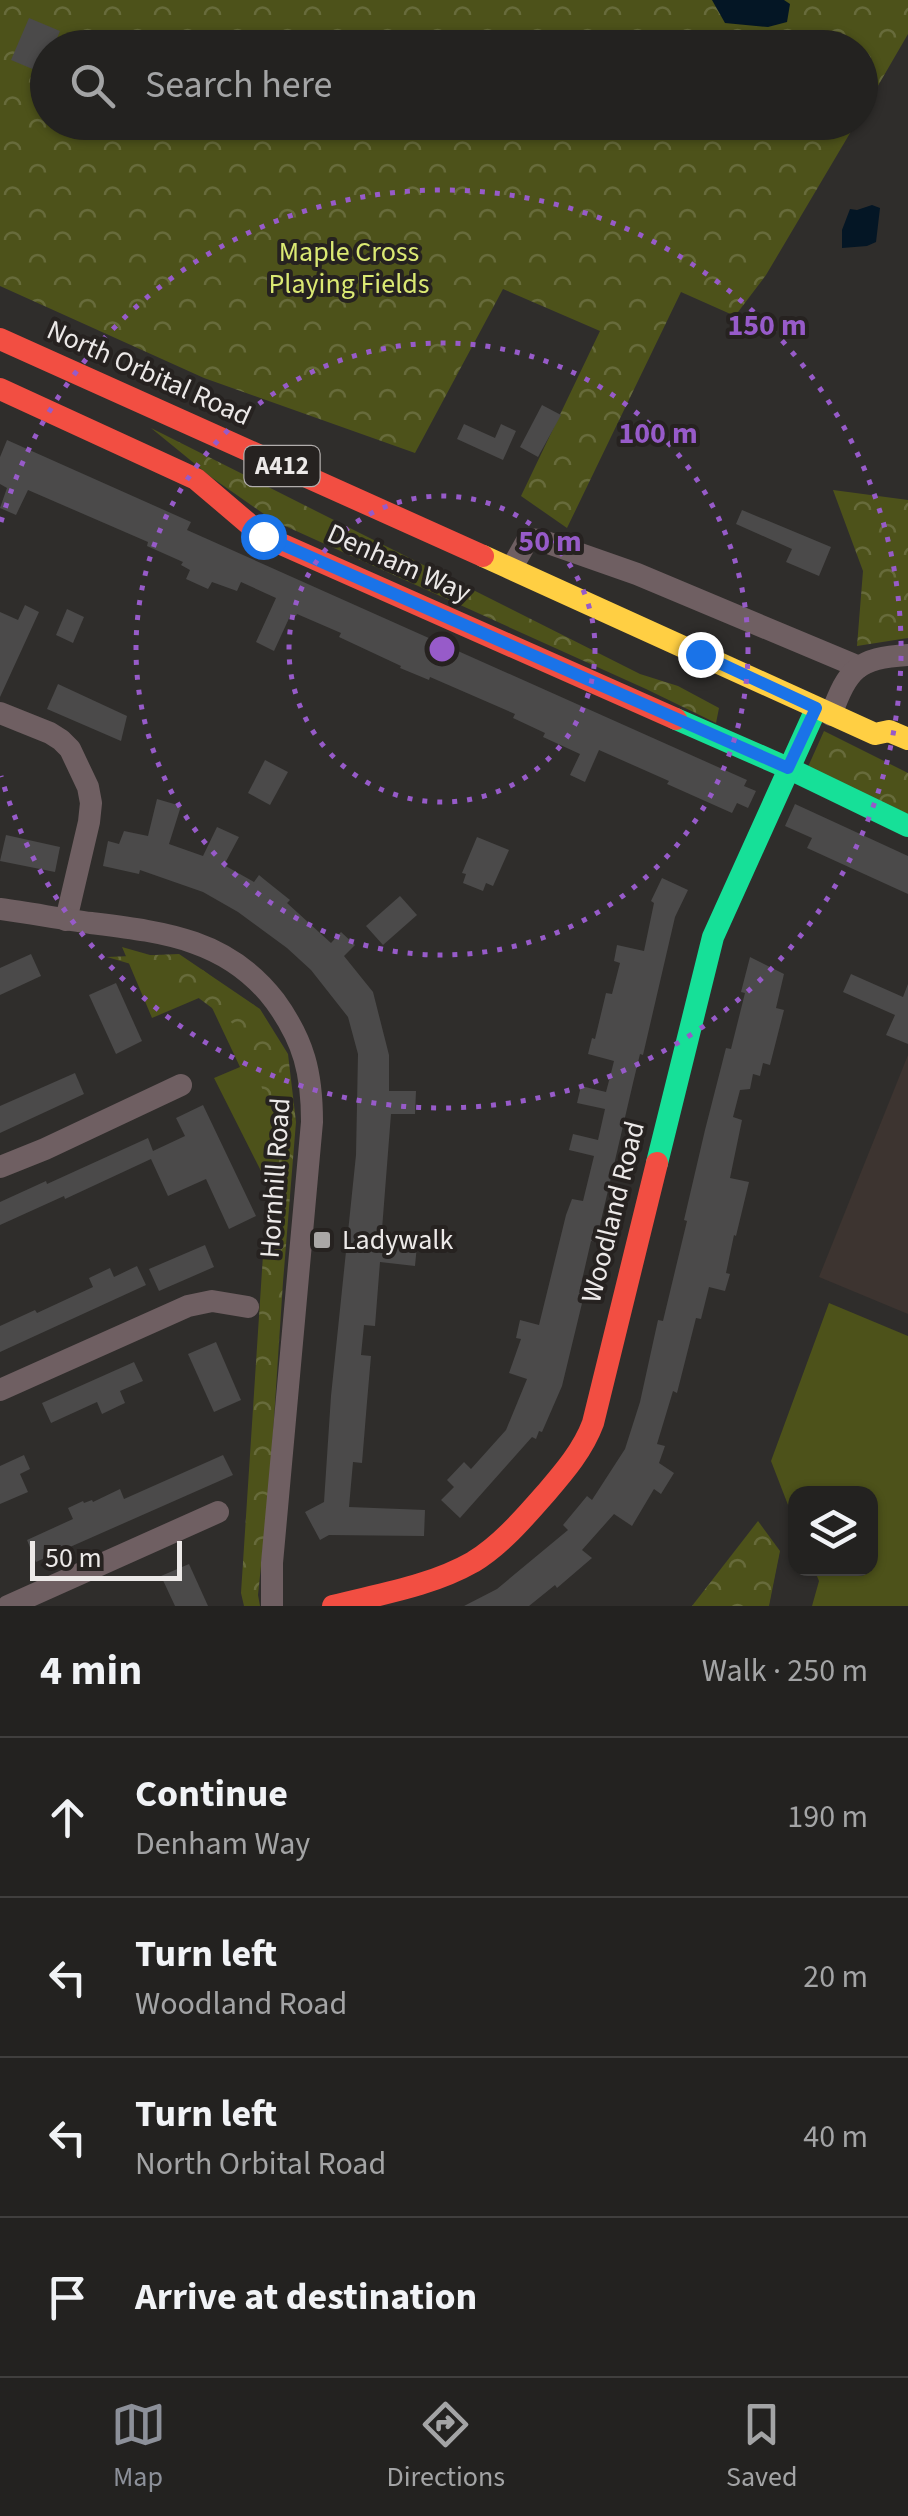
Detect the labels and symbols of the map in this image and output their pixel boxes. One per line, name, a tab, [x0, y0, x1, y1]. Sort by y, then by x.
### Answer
park label: Maple Cross Playing Fields	[268, 232, 430, 304]
text: 150 m	[727, 304, 807, 347]
street label: North Orbital Road	[40, 310, 258, 436]
text: 100 m	[618, 412, 698, 455]
road number: A412	[244, 446, 320, 486]
route start	[241, 514, 287, 560]
street label: Denham Way	[321, 514, 477, 612]
text: 50 m	[518, 520, 582, 563]
centre of rings	[424, 631, 460, 667]
route end	[678, 632, 724, 678]
street label: Hornhill Road	[249, 1097, 301, 1259]
street label: Woodland Road	[571, 1117, 655, 1307]
place label: Ladywalk	[342, 1220, 453, 1260]
marker: Ladywalk	[311, 1229, 333, 1251]
scale bar	[30, 1536, 182, 1580]

